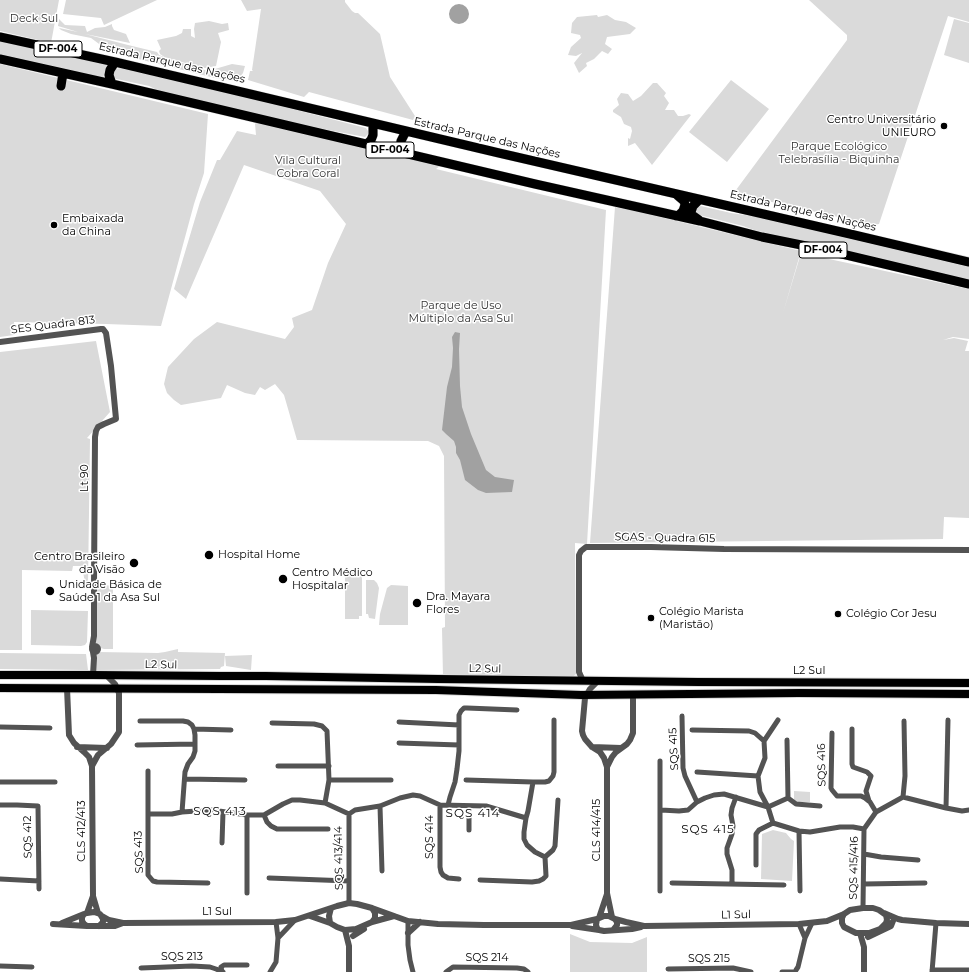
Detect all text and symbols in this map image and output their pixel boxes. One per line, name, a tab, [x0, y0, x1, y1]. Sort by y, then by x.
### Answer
park label: Deck Sul	[10, 12, 58, 26]
street label: Estrada Parque das Nações	[97, 40, 247, 86]
road number: DF-004	[34, 41, 82, 57]
place label: Centro Universitário UNIEURO	[827, 113, 936, 139]
street label: Estrada Parque das Nações	[412, 115, 562, 161]
marker: Centro Universitário UNIEURO	[939, 121, 949, 131]
park label: Parque Ecológico Telebrasília - Biquinha	[779, 140, 899, 166]
road number: DF-004	[366, 142, 414, 158]
park label: Vila Cultural Cobra Coral	[275, 154, 341, 180]
street label: Estrada Parque das Nações	[728, 188, 878, 234]
place label: Embaixada da China	[62, 212, 124, 238]
marker: Embaixada da China	[49, 220, 59, 230]
road number: DF-004	[799, 242, 847, 258]
park label: Parque de Uso Múltiplo da Asa Sul	[409, 299, 513, 325]
street label: SES Quadra 813	[10, 313, 96, 337]
street label: Lt 90	[78, 464, 92, 492]
street label: SGAS - Quadra 615	[615, 531, 715, 545]
place label: Hospital Home	[218, 548, 300, 562]
marker: Hospital Home	[203, 549, 215, 561]
place label: Centro Brasileiro da Visão	[34, 550, 125, 576]
marker: Centro Brasileiro da Visão	[128, 557, 140, 569]
place label: Centro Médico Hospitalar	[292, 566, 373, 592]
marker: Centro Médico Hospitalar	[277, 573, 289, 585]
place label: Unidade Básica de Saúde 1 da Asa Sul	[59, 578, 162, 604]
marker: Unidade Básica de Saúde 1 da Asa Sul	[44, 585, 56, 597]
place label: Dra. Mayara Flores	[426, 590, 490, 616]
marker: Dra. Mayara Flores	[411, 597, 423, 609]
place label: Colégio Marista (Maristão)	[659, 605, 744, 631]
place label: Colégio Cor Jesu	[846, 607, 937, 621]
marker: Colégio Cor Jesu	[833, 609, 843, 619]
marker: Colégio Marista (Maristão)	[646, 613, 656, 623]
street label: L2 Sul	[145, 658, 177, 672]
street label: L2 Sul	[469, 662, 501, 676]
street label: L2 Sul	[793, 664, 825, 678]
street label: SQS 415	[666, 727, 682, 771]
street label: SQS 416	[815, 743, 829, 787]
street label: CLS 414/415	[590, 799, 604, 861]
street label: CLS 412/413	[75, 800, 89, 862]
district label: SQS 413	[193, 804, 247, 818]
district label: SQS 414	[446, 806, 500, 820]
street label: SQS 412	[21, 815, 35, 859]
street label: SQS 414	[423, 815, 437, 859]
district label: SQS 415	[681, 822, 735, 836]
street label: SQS 413/414	[332, 826, 346, 890]
street label: SQS 413	[132, 830, 146, 874]
street label: SQS 415/416	[847, 836, 861, 900]
street label: L1 Sul	[202, 905, 232, 919]
street label: L1 Sul	[721, 908, 751, 922]
street label: SQS 213	[161, 950, 203, 964]
street label: SQS 214	[465, 951, 509, 965]
street label: SQS 215	[688, 952, 730, 966]

